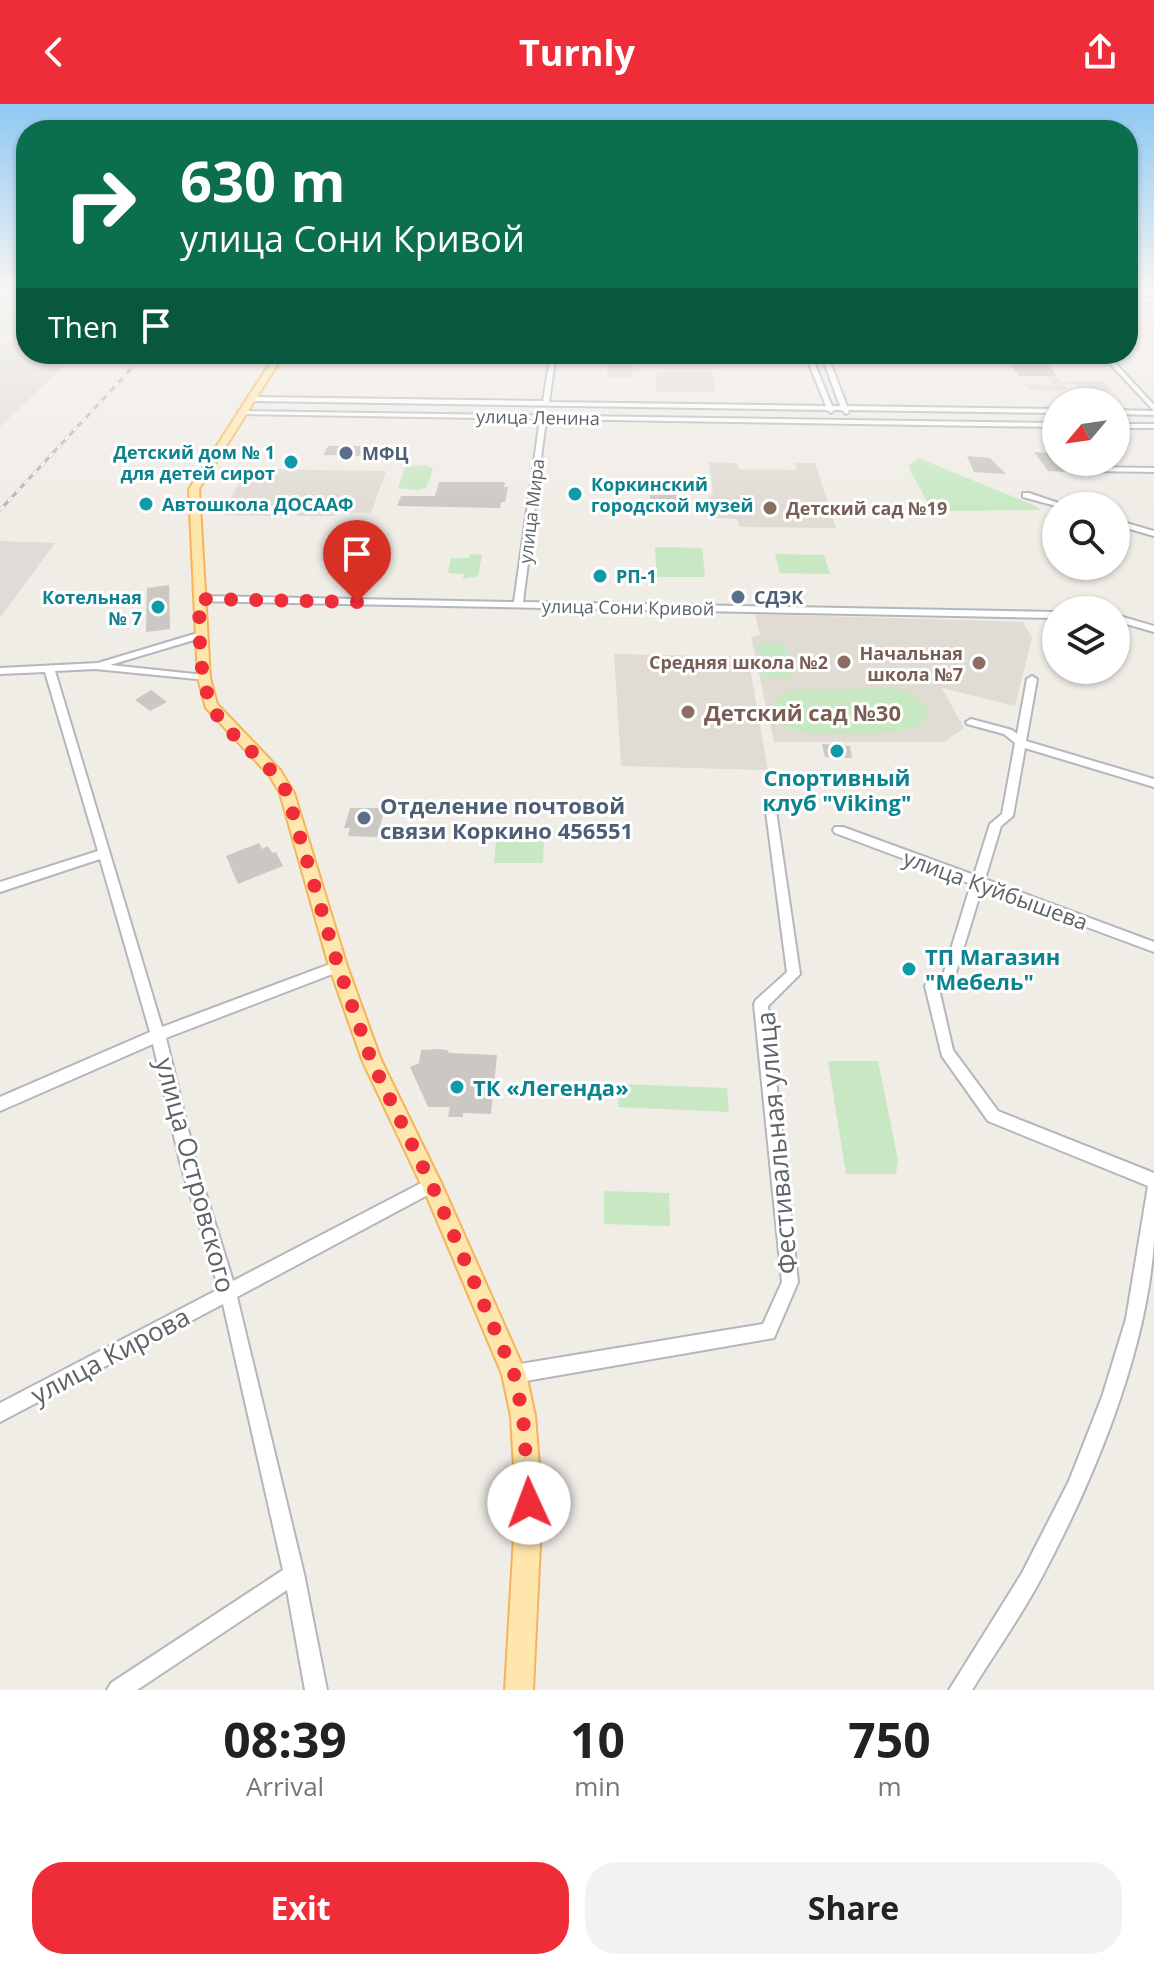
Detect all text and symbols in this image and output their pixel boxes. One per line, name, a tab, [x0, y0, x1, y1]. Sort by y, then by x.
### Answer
text: Turnly	[519, 28, 635, 77]
icon: back	[32, 30, 76, 74]
icon: share	[1078, 30, 1122, 74]
text: 630 m	[180, 142, 346, 218]
icon: right	[48, 152, 152, 256]
text: улица Сони Кривой	[180, 214, 525, 263]
icon: arrive	[134, 304, 178, 348]
text: Then	[48, 306, 118, 347]
north arrow	[1042, 388, 1130, 476]
map controls	[1042, 388, 1130, 684]
street label: улица Ленина	[476, 404, 600, 430]
place label: Детский дом № 1 для детей сирот	[113, 440, 275, 485]
place label: МФЦ	[362, 441, 409, 465]
marker: МФЦ	[337, 444, 355, 462]
marker: Детский дом № 1 для детей сирот	[282, 453, 300, 471]
street label: улица Мира	[513, 457, 549, 565]
place label: Коркинский городской музей	[591, 472, 753, 517]
marker: Коркинский городской музей	[566, 485, 584, 503]
place label: Автошкола ДОСААФ	[162, 492, 354, 516]
button: search	[1042, 492, 1130, 580]
marker: Автошкола ДОСААФ	[137, 495, 155, 513]
place label: Детский сад №19	[786, 496, 947, 520]
marker: Детский сад №19	[761, 499, 779, 517]
pin	[323, 520, 391, 602]
icon: arrive	[335, 532, 379, 576]
place label: РП-1	[616, 564, 657, 588]
marker: РП-1	[591, 567, 609, 585]
place label: Котельная № 7	[42, 585, 142, 630]
place label: СДЭК	[754, 585, 804, 609]
marker: СДЭК	[729, 588, 747, 606]
street label: улица Сони Кривой	[542, 593, 714, 621]
button: layers	[1042, 596, 1130, 684]
marker: Котельная № 7	[149, 598, 167, 616]
place label: Начальная школа №7	[860, 641, 963, 686]
place label: Средняя школа №2	[649, 650, 828, 674]
marker: Средняя школа №2	[835, 653, 853, 671]
marker: Начальная школа №7	[970, 654, 988, 672]
place label: Детский сад №30	[704, 697, 901, 727]
marker: Детский сад №30	[679, 703, 697, 721]
marker: Спортивный клуб "Viking"	[828, 742, 846, 760]
place label: Спортивный клуб "Viking"	[763, 762, 911, 817]
place label: Отделение почтовой связи Коркино 456551	[380, 790, 633, 845]
marker: Отделение почтовой связи Коркино 456551	[355, 809, 373, 827]
street label: улица Куйбышева	[899, 842, 1093, 936]
place label: ТП Магазин "Мебель"	[925, 941, 1060, 996]
marker: ТП Магазин "Мебель"	[900, 960, 918, 978]
street label: Фестивальная улица	[747, 1010, 805, 1276]
street label: улица Островского	[147, 1054, 245, 1296]
place label: ТК «Легенда»	[473, 1072, 629, 1102]
marker: ТК «Легенда»	[448, 1078, 466, 1096]
street label: улица Кирова	[24, 1298, 196, 1412]
position arrow	[487, 1461, 571, 1545]
text: 08:39	[223, 1707, 347, 1772]
text: 10	[570, 1707, 625, 1772]
text: 750	[848, 1707, 931, 1772]
text: Arrival	[246, 1768, 324, 1804]
text: min	[574, 1768, 621, 1804]
text: m	[877, 1768, 902, 1804]
button: Exit	[32, 1862, 569, 1954]
button: Share	[585, 1862, 1122, 1954]

